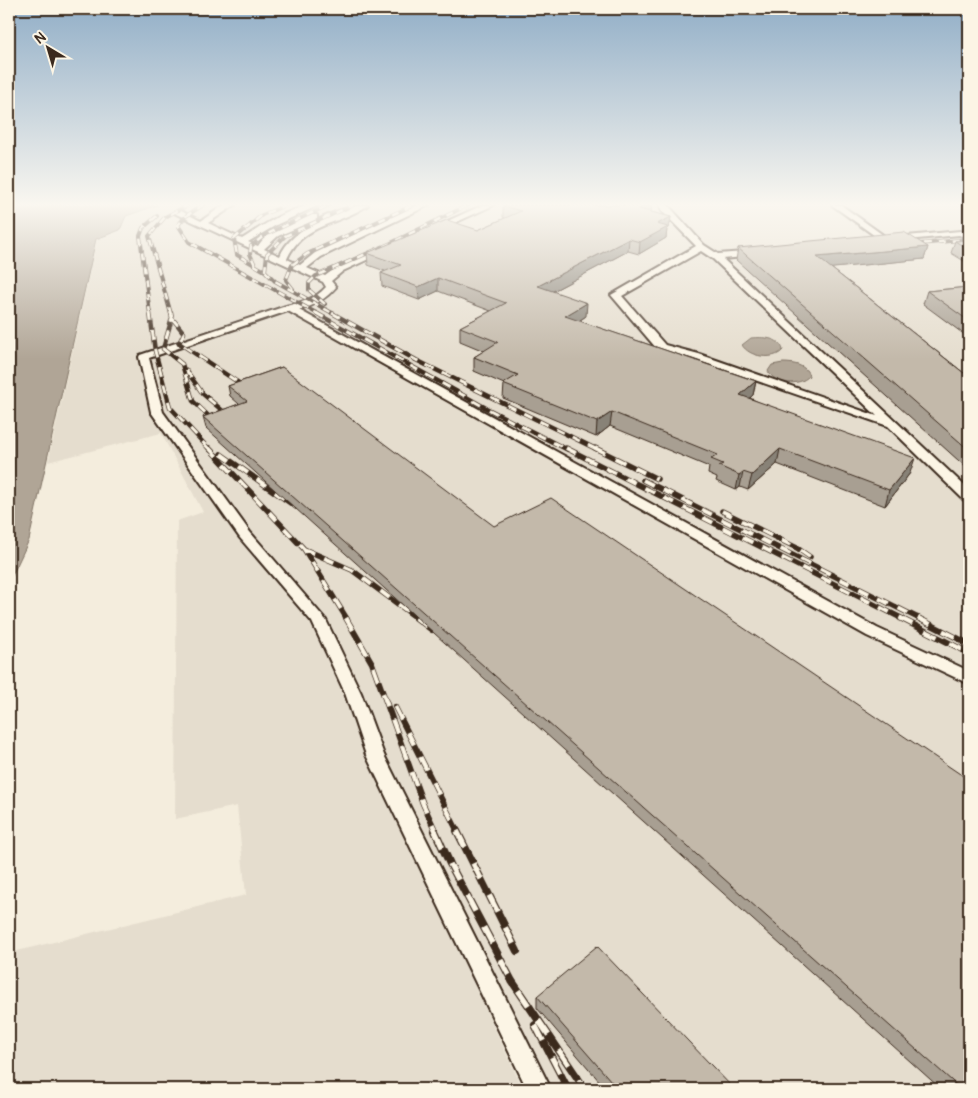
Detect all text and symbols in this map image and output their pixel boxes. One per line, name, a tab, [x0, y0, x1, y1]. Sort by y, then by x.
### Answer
north arrow	[22, 22, 72, 72]
text: N	[31, 29, 49, 48]

